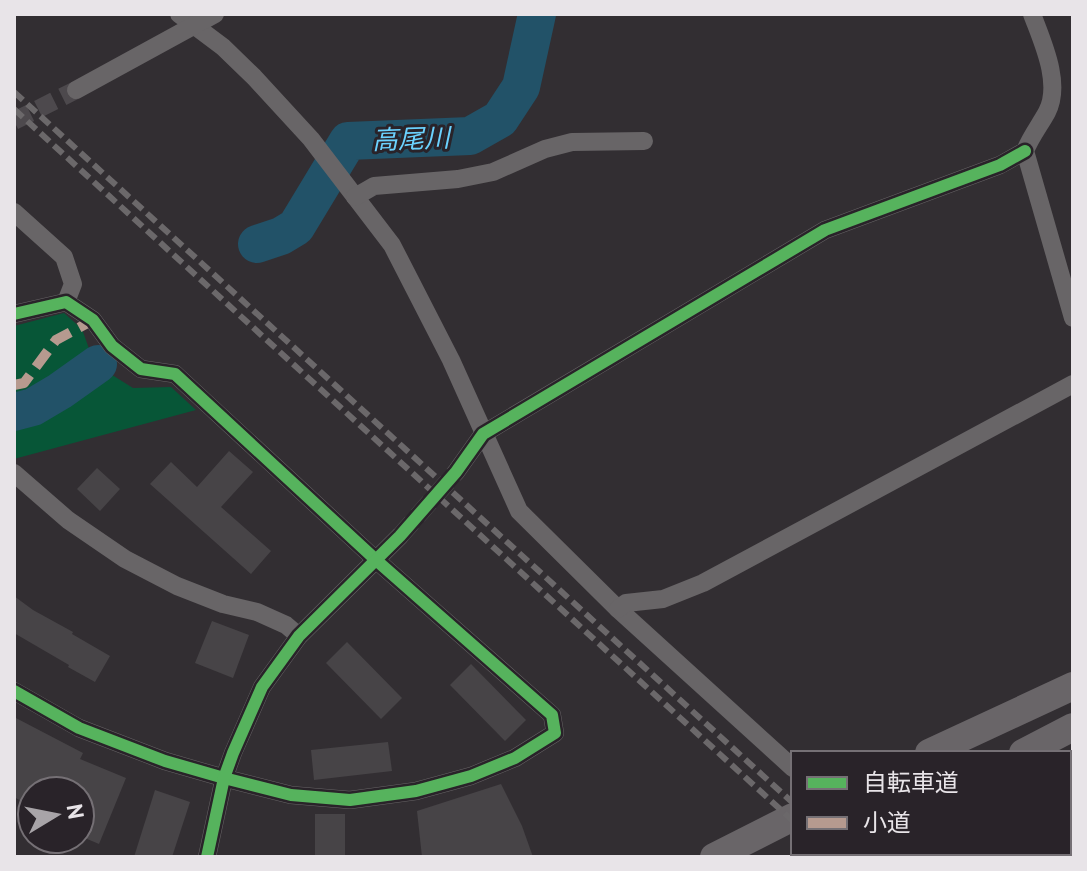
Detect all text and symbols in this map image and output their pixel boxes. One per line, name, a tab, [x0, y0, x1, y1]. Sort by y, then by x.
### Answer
water label: 高尾川	[371, 121, 454, 156]
legend	[791, 751, 1071, 855]
text: 自転車道	[863, 767, 959, 798]
north arrow	[16, 775, 96, 855]
text: N	[61, 802, 91, 821]
text: 小道	[863, 807, 911, 838]

